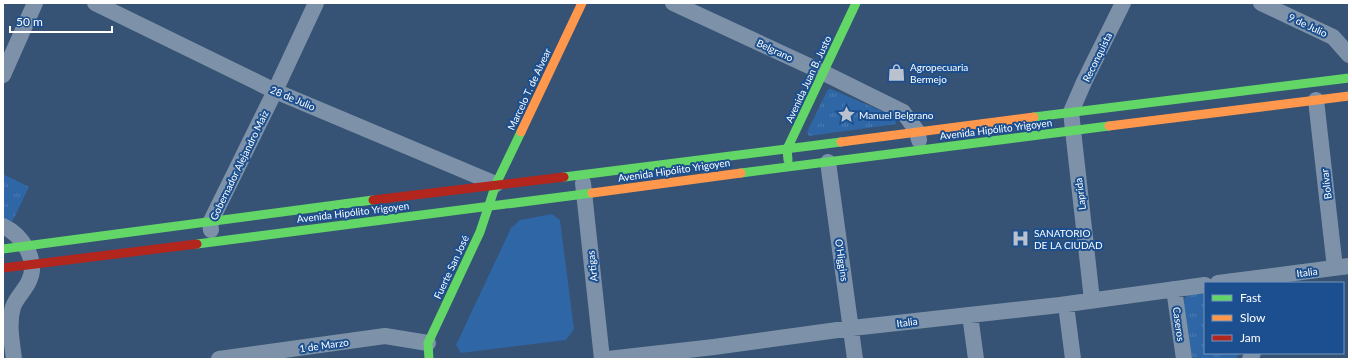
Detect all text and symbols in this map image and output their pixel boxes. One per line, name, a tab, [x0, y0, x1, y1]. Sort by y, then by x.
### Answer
scale bar	[10, 8, 112, 34]
street label: 9 de Julio	[1287, 11, 1330, 39]
text: 50 m	[16, 14, 43, 29]
street label: Reconquista	[1080, 30, 1114, 84]
street label: Avenida Juan B. Justo	[783, 33, 834, 124]
street label: Belgrano	[755, 36, 796, 64]
street label: Marcelo T. de Alvear	[505, 46, 553, 132]
place label: Agropecuaria Bermejo	[910, 61, 968, 85]
shop icon: Agropecuaria Bermejo	[887, 63, 907, 83]
street label: 28 de Julio	[269, 83, 317, 113]
place icon: Manuel Belgrano	[836, 105, 856, 125]
street label: Gobernador Alejandro Maiz	[207, 108, 271, 222]
place label: Manuel Belgrano	[859, 109, 934, 121]
street label: Avenida Hipólito Yrigoyen	[939, 116, 1053, 142]
street label: Avenida Hipólito Yrigoyen	[617, 156, 731, 184]
street label: Bolívar	[1318, 168, 1334, 200]
street label: Laprida	[1072, 177, 1088, 211]
street label: Avenida Hipólito Yrigoyen	[296, 199, 410, 225]
place label: SANATORIO DE LA CIUDAD	[1034, 227, 1103, 251]
hospital icon: SANATORIO DE LA CIUDAD	[1011, 229, 1031, 249]
street label: Fuerte San José	[431, 233, 471, 301]
street label: O'Higgins	[833, 238, 851, 282]
street label: Artigas	[584, 250, 600, 282]
street label: Italia	[1296, 265, 1318, 279]
legend	[1204, 282, 1344, 354]
text: Fast	[1240, 290, 1262, 305]
street label: Caseros	[1171, 306, 1187, 342]
text: Slow	[1240, 310, 1266, 325]
street label: Italia	[896, 315, 918, 329]
text: Jam	[1240, 330, 1261, 345]
street label: 1 de Marzo	[299, 336, 350, 354]

